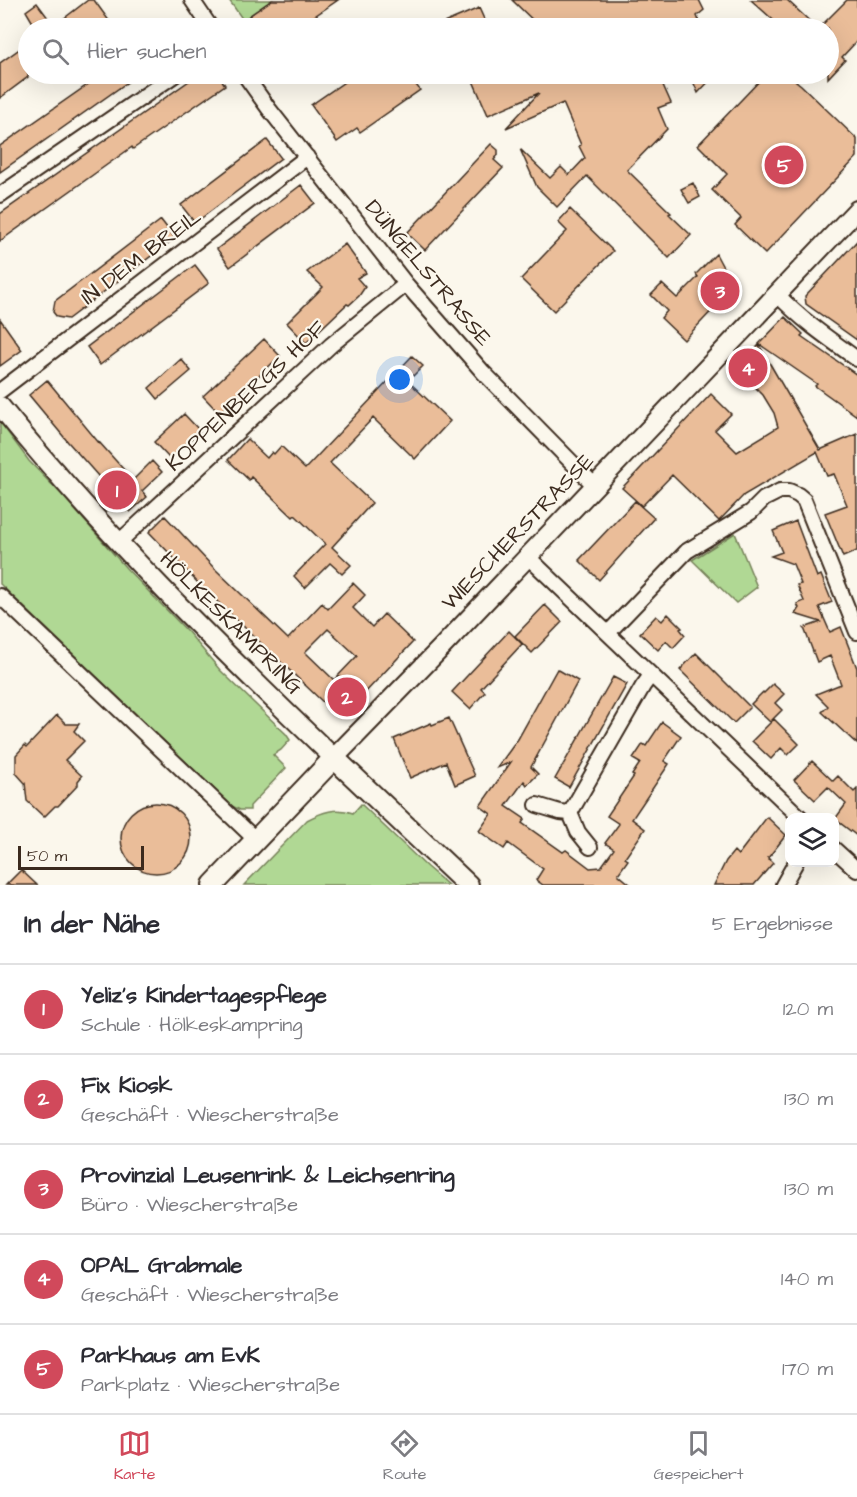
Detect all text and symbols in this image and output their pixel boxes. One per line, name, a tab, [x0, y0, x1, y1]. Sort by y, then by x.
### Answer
search box	[18, 18, 839, 84]
icon: search	[39, 35, 72, 68]
text: Hier suchen	[87, 36, 206, 67]
pin: 5	[764, 142, 804, 188]
street label: DÜNGELSTRASSE	[357, 193, 499, 353]
street label: IN DEM BREIL	[75, 202, 207, 312]
pin: 3	[700, 268, 740, 314]
street label: KOPPENBERGS HOF	[159, 313, 333, 479]
pin: 4	[728, 346, 768, 391]
your location	[385, 365, 414, 394]
street label: WIESCHERSTRASSE	[435, 447, 601, 617]
pin: 1	[98, 468, 136, 512]
street label: HÖLKESKAMPRING	[152, 544, 310, 702]
pin: 2	[328, 674, 366, 720]
map controls	[785, 813, 839, 867]
button: layers	[785, 813, 839, 867]
scale bar	[18, 843, 144, 870]
text: 50 m	[27, 845, 67, 867]
text: In der Nähe	[24, 906, 160, 942]
text: 5 Ergebnisse	[712, 910, 833, 938]
text: Yeliz's Kindertagespflege	[81, 980, 327, 1011]
text: 1	[42, 995, 45, 1023]
text: 120 m	[783, 995, 833, 1023]
text: Schule · Hölkeskampring	[81, 1011, 303, 1039]
text: Fix Kiosk	[81, 1070, 172, 1101]
text: 2	[38, 1085, 49, 1113]
text: 130 m	[784, 1085, 833, 1113]
text: Geschäft · Wiescherstraße	[81, 1101, 339, 1129]
text: Provinzial Leusenrink & Leichsenring	[81, 1160, 455, 1191]
text: 3	[38, 1175, 49, 1203]
text: 130 m	[784, 1175, 833, 1203]
text: Büro · Wiescherstraße	[81, 1191, 298, 1219]
text: OPAL Grabmale	[81, 1250, 243, 1281]
text: 4	[37, 1265, 50, 1293]
text: 140 m	[781, 1265, 833, 1293]
text: Geschäft · Wiescherstraße	[81, 1281, 339, 1309]
text: Parkhaus am EvK	[81, 1340, 260, 1371]
text: 5	[36, 1355, 51, 1383]
text: 170 m	[782, 1355, 833, 1383]
text: Parkplatz · Wiescherstraße	[81, 1371, 340, 1399]
tab: Karte	[114, 1427, 155, 1485]
tab: Route	[383, 1427, 426, 1485]
tab: Gespeichert	[654, 1427, 743, 1485]

